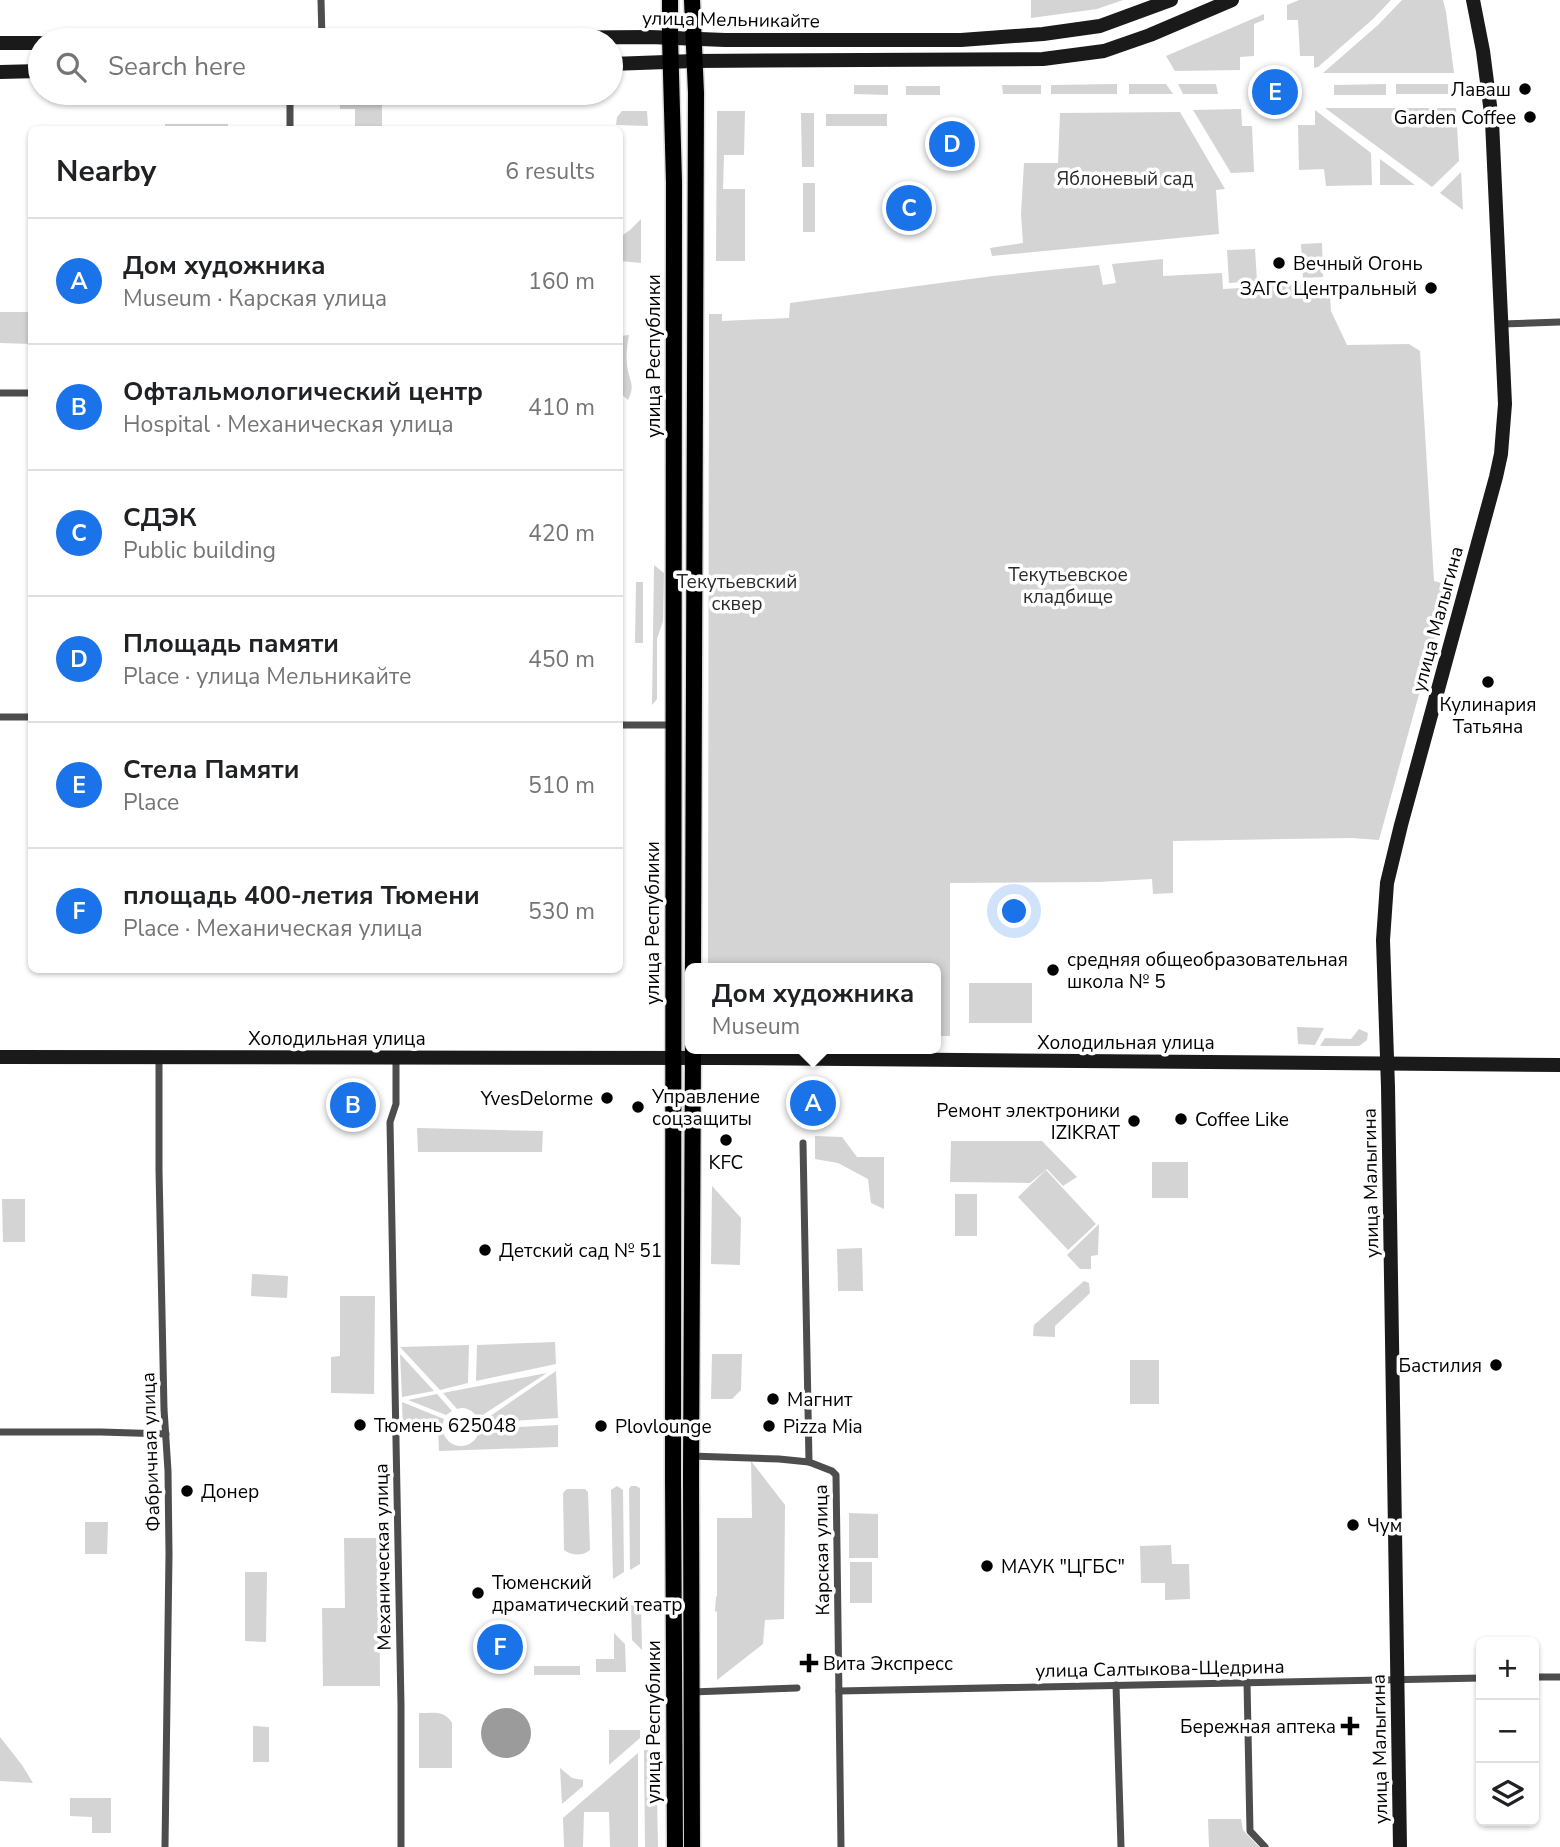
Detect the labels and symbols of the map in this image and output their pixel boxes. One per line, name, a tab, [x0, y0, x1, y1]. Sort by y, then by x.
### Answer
street label: улица Мельникайте	[642, 5, 820, 35]
pin: E	[1252, 66, 1298, 118]
place label: Лаваш	[1451, 77, 1511, 103]
marker: Лаваш	[1517, 81, 1533, 97]
place label: Garden Coffee	[1394, 105, 1516, 131]
marker: Garden Coffee	[1522, 109, 1538, 125]
pin: D	[929, 118, 975, 170]
park label: Яблоневый сад	[1056, 166, 1194, 192]
pin: C	[886, 182, 932, 234]
place label: Вечный Огонь	[1293, 251, 1423, 277]
marker: Вечный Огонь	[1271, 255, 1287, 271]
street label: улица Республики	[641, 274, 667, 438]
place label: ЗАГС Центральный	[1240, 276, 1417, 302]
marker: ЗАГС Центральный	[1423, 280, 1439, 296]
street label: улица Малыгина	[1406, 543, 1470, 695]
park label: Текутьевское кладбище	[1008, 562, 1128, 610]
park label: Текутьевский сквер	[677, 569, 797, 617]
marker: Кулинария Татьяна	[1480, 674, 1496, 690]
place label: Кулинария Татьяна	[1439, 692, 1537, 740]
street label: улица Республики	[640, 841, 666, 1005]
your location	[997, 894, 1031, 928]
place label: средняя общеобразовательная школа № 5	[1067, 947, 1348, 995]
marker: средняя общеобразовательная школа № 5	[1045, 962, 1061, 978]
street label: Холодильная улица	[248, 1026, 426, 1052]
street label: Холодильная улица	[1037, 1030, 1215, 1056]
pin: A	[790, 1077, 836, 1129]
pin: B	[330, 1079, 376, 1131]
place label: Управление соцзащиты	[651, 1084, 760, 1132]
place label: YvesDelorme	[480, 1086, 593, 1112]
marker: YvesDelorme	[599, 1090, 615, 1106]
place label: Ремонт электроники IZIKRAT	[936, 1098, 1121, 1146]
marker: Управление соцзащиты	[630, 1099, 646, 1115]
place label: Coffee Like	[1195, 1107, 1289, 1133]
street label: улица Малыгина	[1357, 1108, 1385, 1258]
marker: Coffee Like	[1173, 1111, 1189, 1127]
marker: Ремонт электроники IZIKRAT	[1126, 1113, 1142, 1129]
marker: KFC	[718, 1132, 734, 1148]
place label: KFC	[709, 1150, 743, 1176]
place label: Детский сад № 51	[499, 1238, 662, 1264]
marker: Детский сад № 51	[477, 1242, 493, 1258]
place label: Бастилия	[1398, 1353, 1482, 1379]
marker: Бастилия	[1488, 1357, 1504, 1373]
street label: Фабричная улица	[135, 1372, 167, 1532]
place label: Магнит	[787, 1387, 853, 1413]
marker: Магнит	[765, 1391, 781, 1407]
place label: Тюмень 625048	[374, 1413, 516, 1439]
place label: Plovlounge	[615, 1414, 712, 1440]
place label: Pizza Mia	[783, 1414, 863, 1440]
marker: Тюмень 625048	[352, 1417, 368, 1433]
marker: Plovlounge	[593, 1418, 609, 1434]
marker: Pizza Mia	[761, 1418, 777, 1434]
street label: Механическая улица	[368, 1463, 398, 1651]
place label: Донер	[201, 1479, 259, 1505]
marker: Донер	[179, 1483, 195, 1499]
street label: Карская улица	[808, 1484, 836, 1616]
place label: Чум	[1367, 1513, 1402, 1539]
marker: Чум	[1345, 1517, 1361, 1533]
place label: МАУК "ЦГБС"	[1001, 1554, 1125, 1580]
marker: МАУК "ЦГБС"	[979, 1558, 995, 1574]
place label: Тюменский драматический театр	[492, 1570, 683, 1618]
marker: Тюменский драматический театр	[470, 1585, 486, 1601]
pin: F	[477, 1621, 523, 1673]
street label: улица Республики	[641, 1640, 667, 1804]
place label: Вита Экспресс	[823, 1651, 953, 1677]
street label: улица Салтыкова-Щедрина	[1035, 1654, 1285, 1684]
marker: Вита Экспресс	[801, 1655, 817, 1671]
street label: улица Малыгина	[1366, 1674, 1394, 1824]
place label: Бережная аптека	[1180, 1714, 1336, 1740]
marker: Бережная аптека	[1342, 1718, 1358, 1734]

